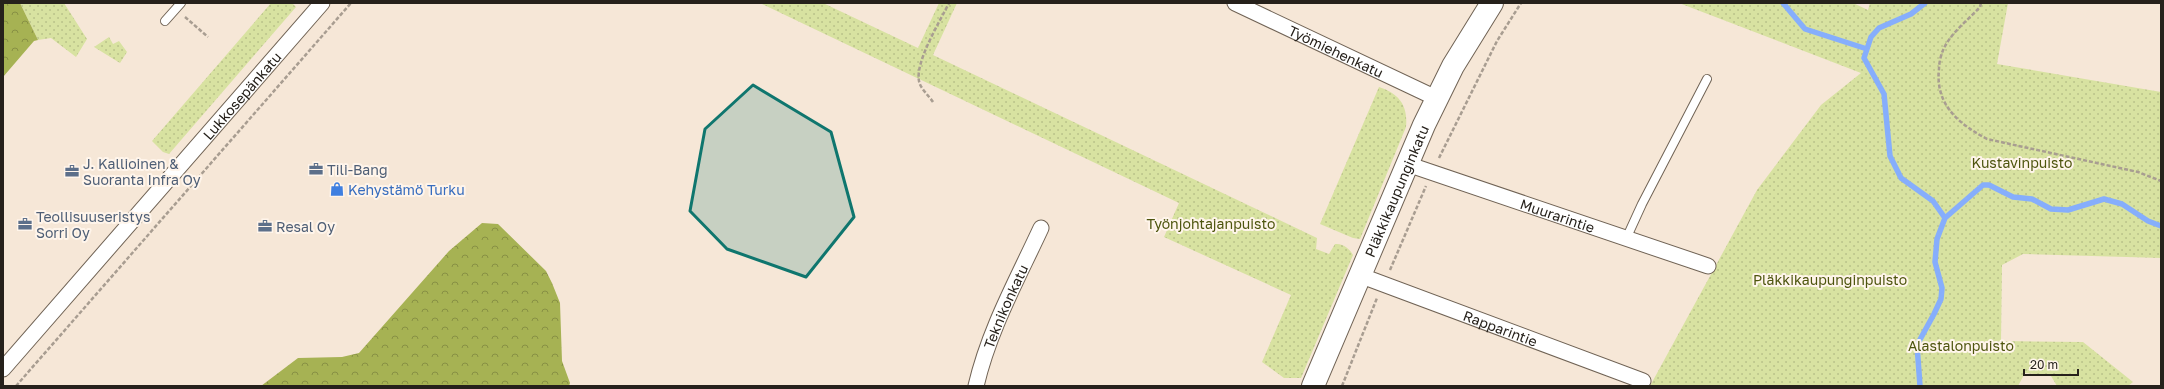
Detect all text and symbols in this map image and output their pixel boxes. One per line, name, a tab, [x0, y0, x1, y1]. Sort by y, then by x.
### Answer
street label: Työmiehenkatu	[1286, 21, 1386, 81]
street label: Lukkosepänkatu	[199, 48, 284, 143]
street label: Pläkkikaupunginkatu	[1360, 122, 1432, 259]
park label: Kustavinpuisto	[1972, 154, 2072, 171]
place label: J. Kallioinen & Suoranta Infra Oy	[83, 155, 201, 188]
office icon: Tili-Bang	[308, 161, 324, 177]
place label: Tili-Bang	[327, 161, 388, 178]
office icon: J. Kallioinen & Suoranta Infra Oy	[64, 163, 80, 179]
shop icon: Kehystämö Turku	[329, 181, 345, 197]
place label: Kehystämö Turku	[348, 181, 465, 198]
street label: Muurarintie	[1518, 195, 1597, 236]
place label: Teollisuuseristys Sorri Oy	[36, 208, 150, 241]
park label: Työnjohtajanpuisto	[1147, 215, 1275, 232]
office icon: Teollisuuseristys Sorri Oy	[17, 216, 33, 232]
office icon: Resal Oy	[257, 218, 273, 234]
place label: Resal Oy	[276, 218, 335, 235]
street label: Teknikonkatu	[979, 261, 1031, 351]
park label: Pläkkikaupunginpuisto	[1753, 271, 1907, 288]
street label: Rapparintie	[1461, 306, 1540, 349]
park label: Alastalonpuisto	[1908, 337, 2014, 354]
scale bar	[2024, 351, 2078, 377]
text: 20 m	[2030, 357, 2058, 372]

